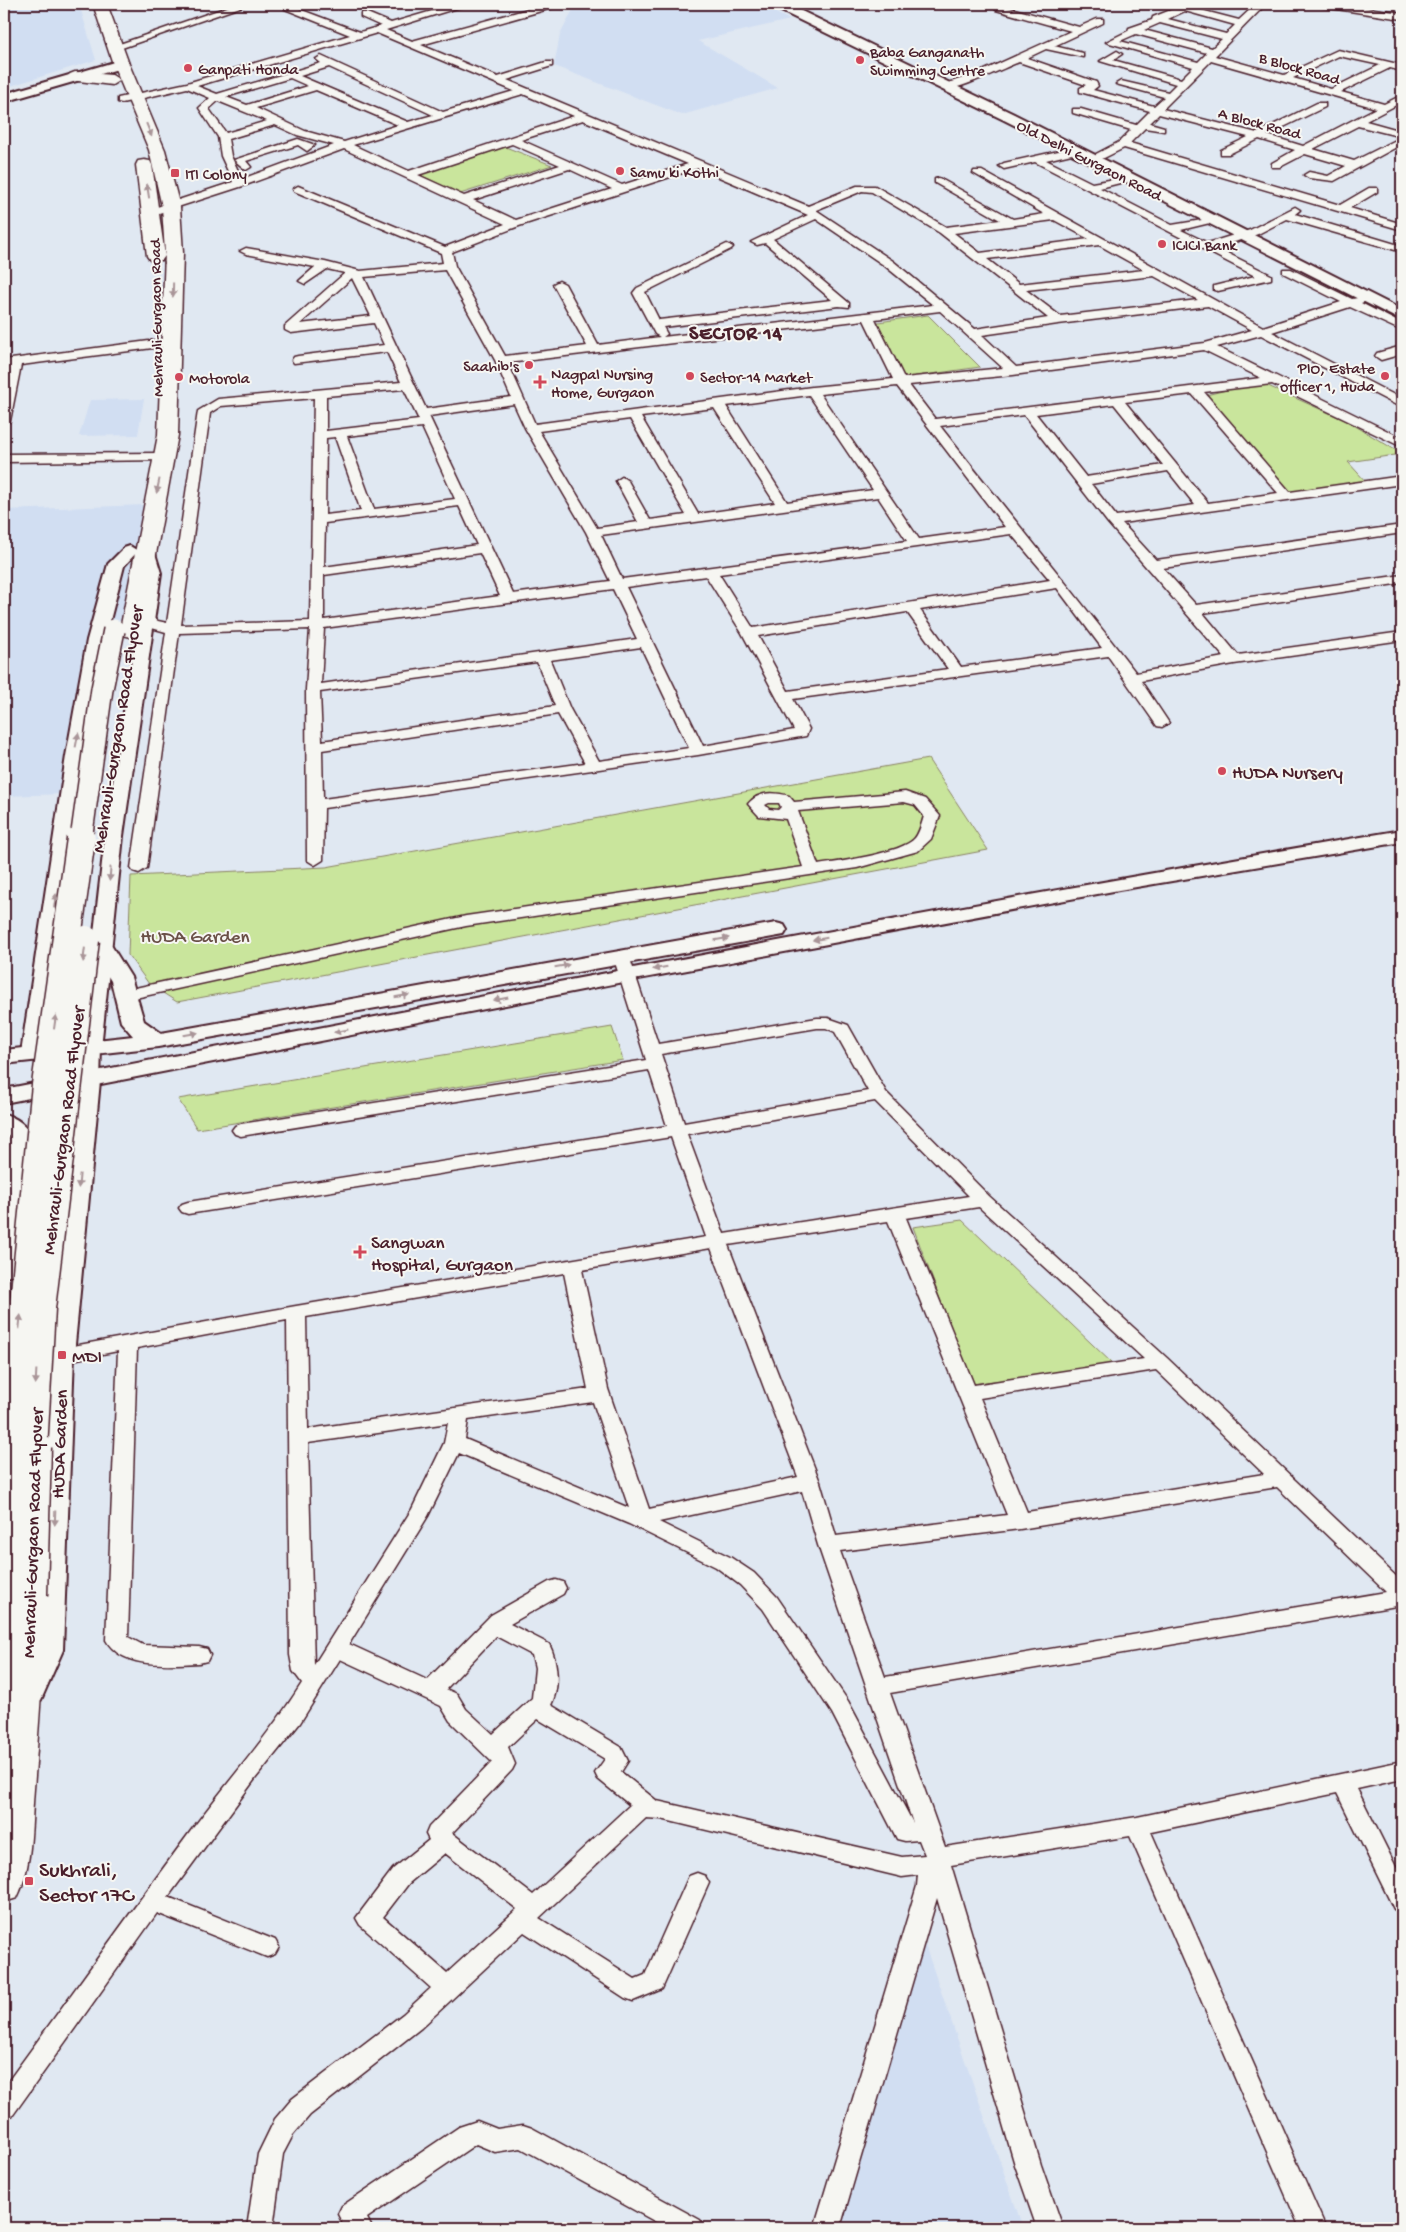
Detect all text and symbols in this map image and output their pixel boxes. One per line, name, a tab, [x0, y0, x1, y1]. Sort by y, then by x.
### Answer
place label: Baba Ganganath Swimming Centre	[869, 45, 986, 82]
street label: B Block Road	[1255, 49, 1343, 91]
marker: Baba Ganganath Swimming Centre	[854, 54, 866, 66]
marker: Ganpati Honda	[182, 62, 194, 74]
place label: Ganpati Honda	[198, 62, 300, 81]
street label: A Block Road	[1216, 105, 1304, 146]
street label: Old Delhi Gurgaon Road	[1013, 117, 1166, 208]
one-way arrow	[146, 123, 153, 138]
marker: Samu ki Kothi	[614, 165, 626, 177]
place label: Samu ki Kothi	[630, 165, 719, 184]
marker: ITI Colony	[169, 167, 181, 179]
place label: ITI Colony	[185, 167, 247, 186]
one-way arrow	[144, 182, 152, 198]
street label: Mehrauli-Gurgaon Road	[148, 237, 169, 397]
marker: ICICI Bank	[1156, 238, 1168, 250]
place label: ICICI Bank	[1172, 238, 1238, 257]
one-way arrow	[169, 282, 177, 298]
district label: SECTOR 14	[689, 324, 783, 347]
place label: Saahib's	[463, 359, 520, 378]
marker: Saahib's	[523, 359, 535, 371]
place label: PIO, Estate officer 1, Huda	[1280, 361, 1376, 398]
place label: Nagpal Nursing Home, Gurgaon	[551, 367, 654, 404]
marker: Sector-14 Market	[684, 370, 696, 382]
place label: Sector-14 Market	[700, 370, 814, 389]
marker: PIO, Estate officer 1, Huda	[1379, 370, 1391, 382]
marker: Motorola	[173, 371, 185, 383]
place label: Motorola	[189, 371, 251, 390]
marker: Nagpal Nursing Home, Gurgaon	[533, 375, 547, 389]
one-way arrow	[153, 478, 161, 494]
street label: Mehrauli-Gurgaon Road Flyover	[89, 602, 151, 855]
one-way arrow	[74, 732, 82, 748]
place label: HUDA Nursery	[1232, 763, 1343, 786]
marker: HUDA Nursery	[1216, 765, 1228, 777]
one-way arrow	[106, 866, 114, 882]
one-way arrow	[51, 893, 59, 909]
park label: HUDA Garden	[140, 927, 250, 950]
one-way arrow	[715, 935, 731, 943]
one-way arrow	[812, 935, 828, 943]
one-way arrow	[79, 947, 87, 963]
one-way arrow	[555, 962, 571, 970]
one-way arrow	[652, 964, 668, 972]
one-way arrow	[395, 991, 411, 999]
one-way arrow	[492, 996, 508, 1004]
street label: Mehrauli-Gurgaon Road Flyover	[39, 1003, 92, 1256]
one-way arrow	[51, 1013, 59, 1029]
one-way arrow	[334, 1027, 349, 1035]
one-way arrow	[183, 1030, 199, 1038]
one-way arrow	[75, 1174, 83, 1190]
place label: Sangwan Hospital, Gurgaon	[371, 1233, 513, 1278]
marker: Sangwan Hospital, Gurgaon	[353, 1245, 367, 1259]
one-way arrow	[16, 1314, 24, 1330]
place label: MDI	[72, 1347, 102, 1370]
marker: MDI	[56, 1349, 68, 1361]
one-way arrow	[32, 1369, 40, 1385]
street label: HUDA Garden	[48, 1389, 75, 1499]
street label: Mehrauli-Gurgaon Road Flyover	[19, 1405, 50, 1658]
one-way arrow	[51, 1510, 59, 1526]
place label: Sukhrali, Sector 17C	[39, 1859, 136, 1910]
marker: Sukhrali, Sector 17C	[23, 1875, 35, 1887]

